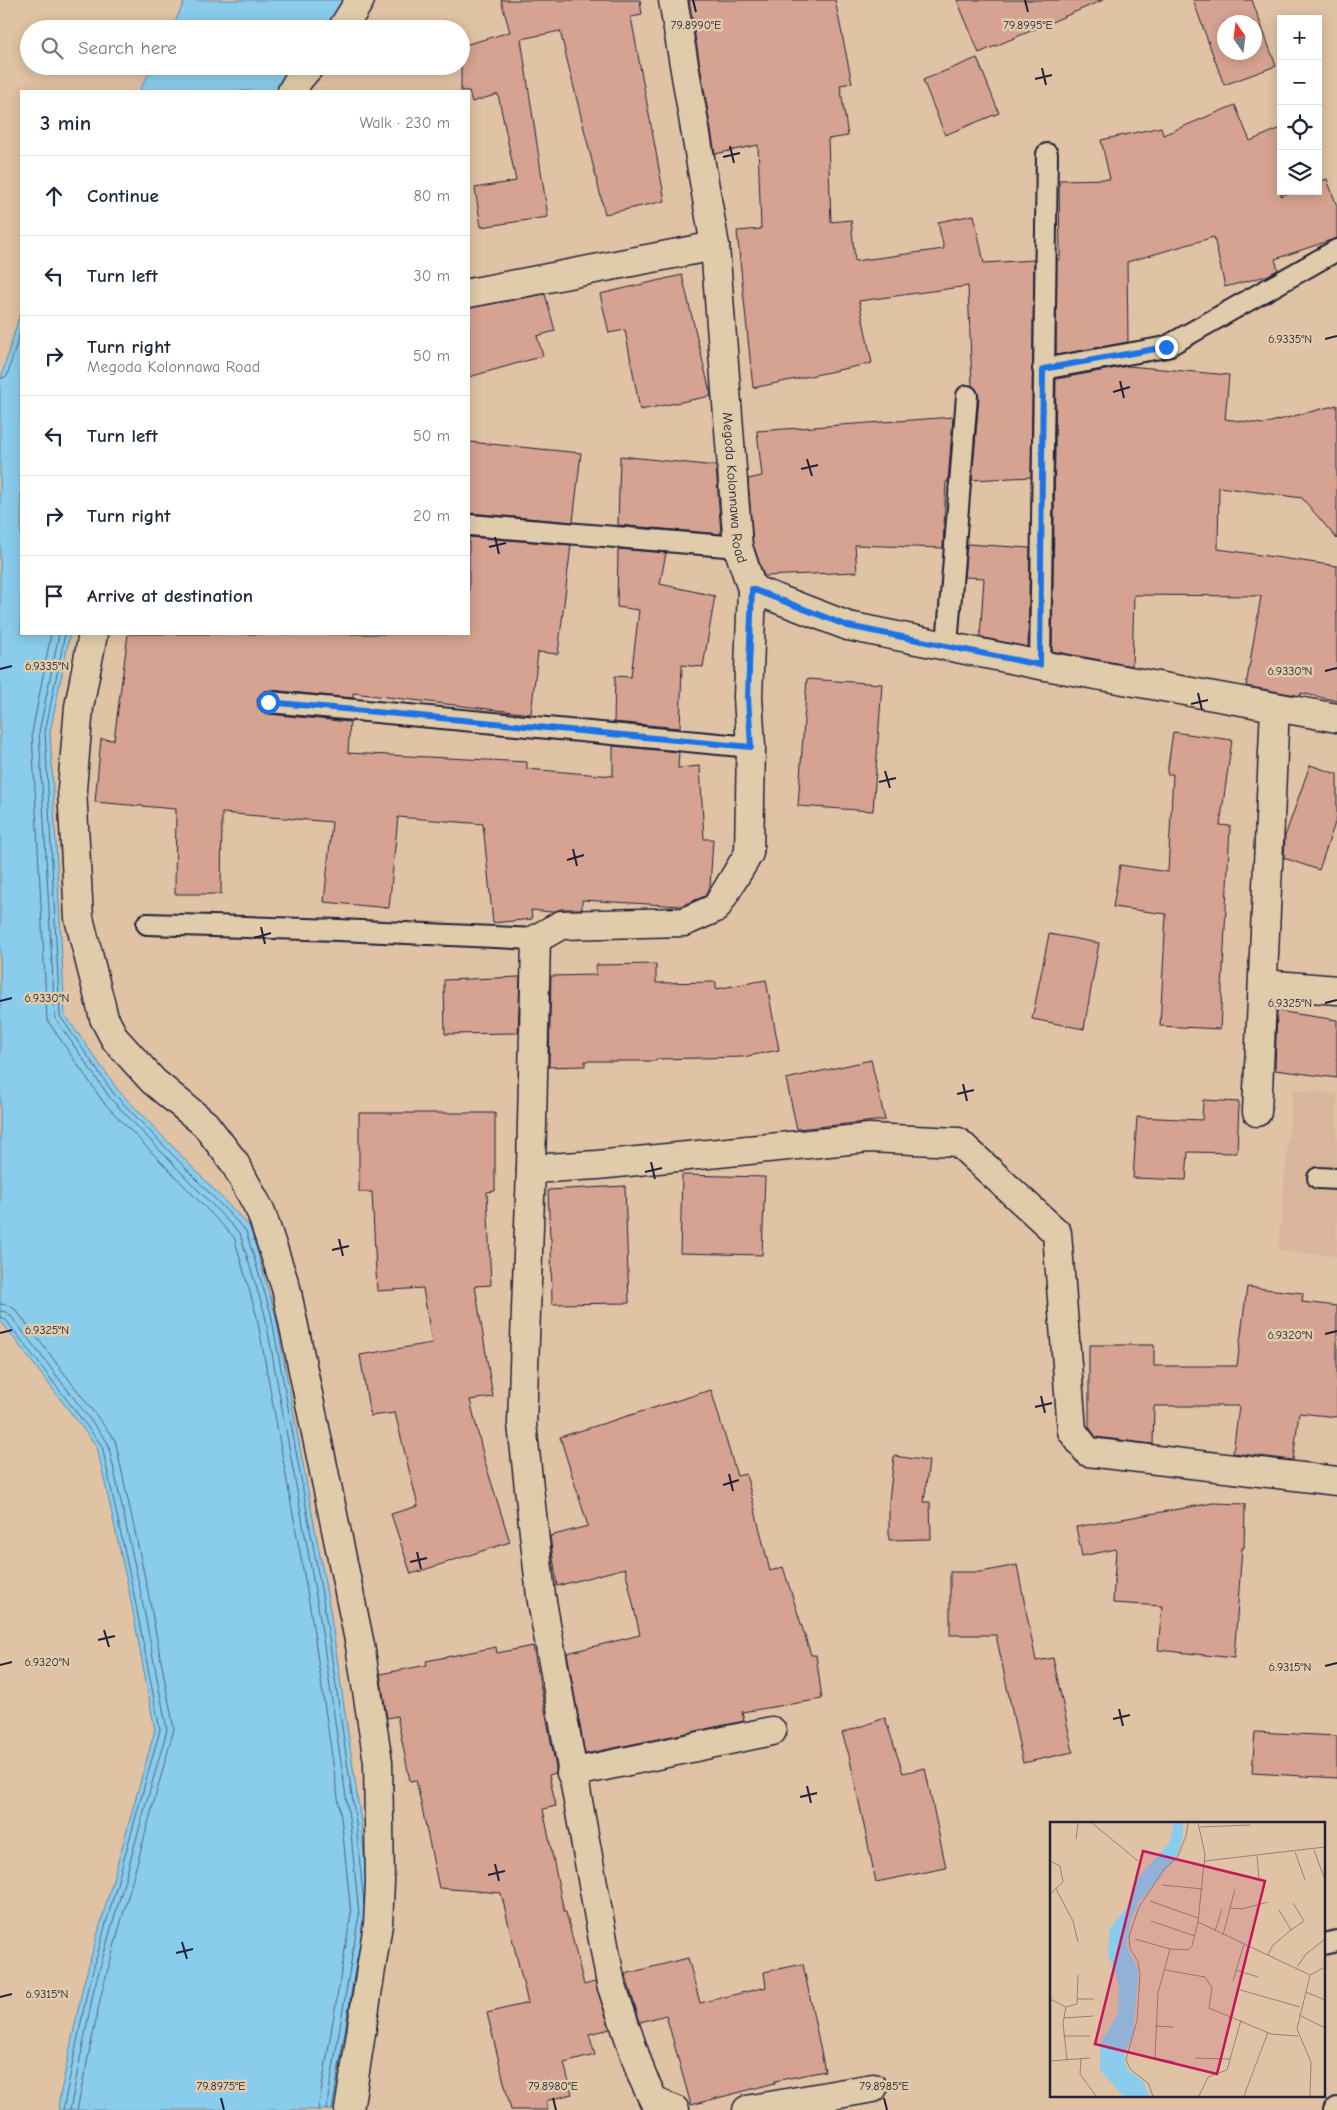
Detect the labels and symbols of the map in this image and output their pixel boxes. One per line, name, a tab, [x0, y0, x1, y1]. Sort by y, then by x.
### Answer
north arrow	[1217, 15, 1262, 60]
text: 79.8990°E	[671, 18, 721, 32]
text: 79.8995°E	[1003, 18, 1053, 32]
text: 6.9335°N	[1268, 332, 1312, 346]
route end	[1155, 336, 1178, 359]
street label: Megoda Kolonnawa Road	[719, 412, 751, 565]
text: 6.9335°N	[25, 659, 69, 673]
text: 6.9330°N	[1267, 664, 1313, 678]
route start	[257, 691, 280, 714]
text: 6.9330°N	[24, 991, 70, 1005]
text: 6.9325°N	[1268, 996, 1312, 1010]
text: 6.9325°N	[25, 1323, 69, 1337]
text: 6.9320°N	[1267, 1328, 1313, 1342]
text: 6.9320°N	[24, 1655, 70, 1669]
text: 6.9315°N	[1269, 1660, 1311, 1674]
inset map	[1050, 1822, 1324, 2098]
text: 6.9315°N	[26, 1987, 68, 2001]
text: 79.8975°E	[197, 2079, 245, 2093]
text: 79.8980°E	[528, 2079, 578, 2093]
text: 79.8985°E	[859, 2079, 909, 2093]

